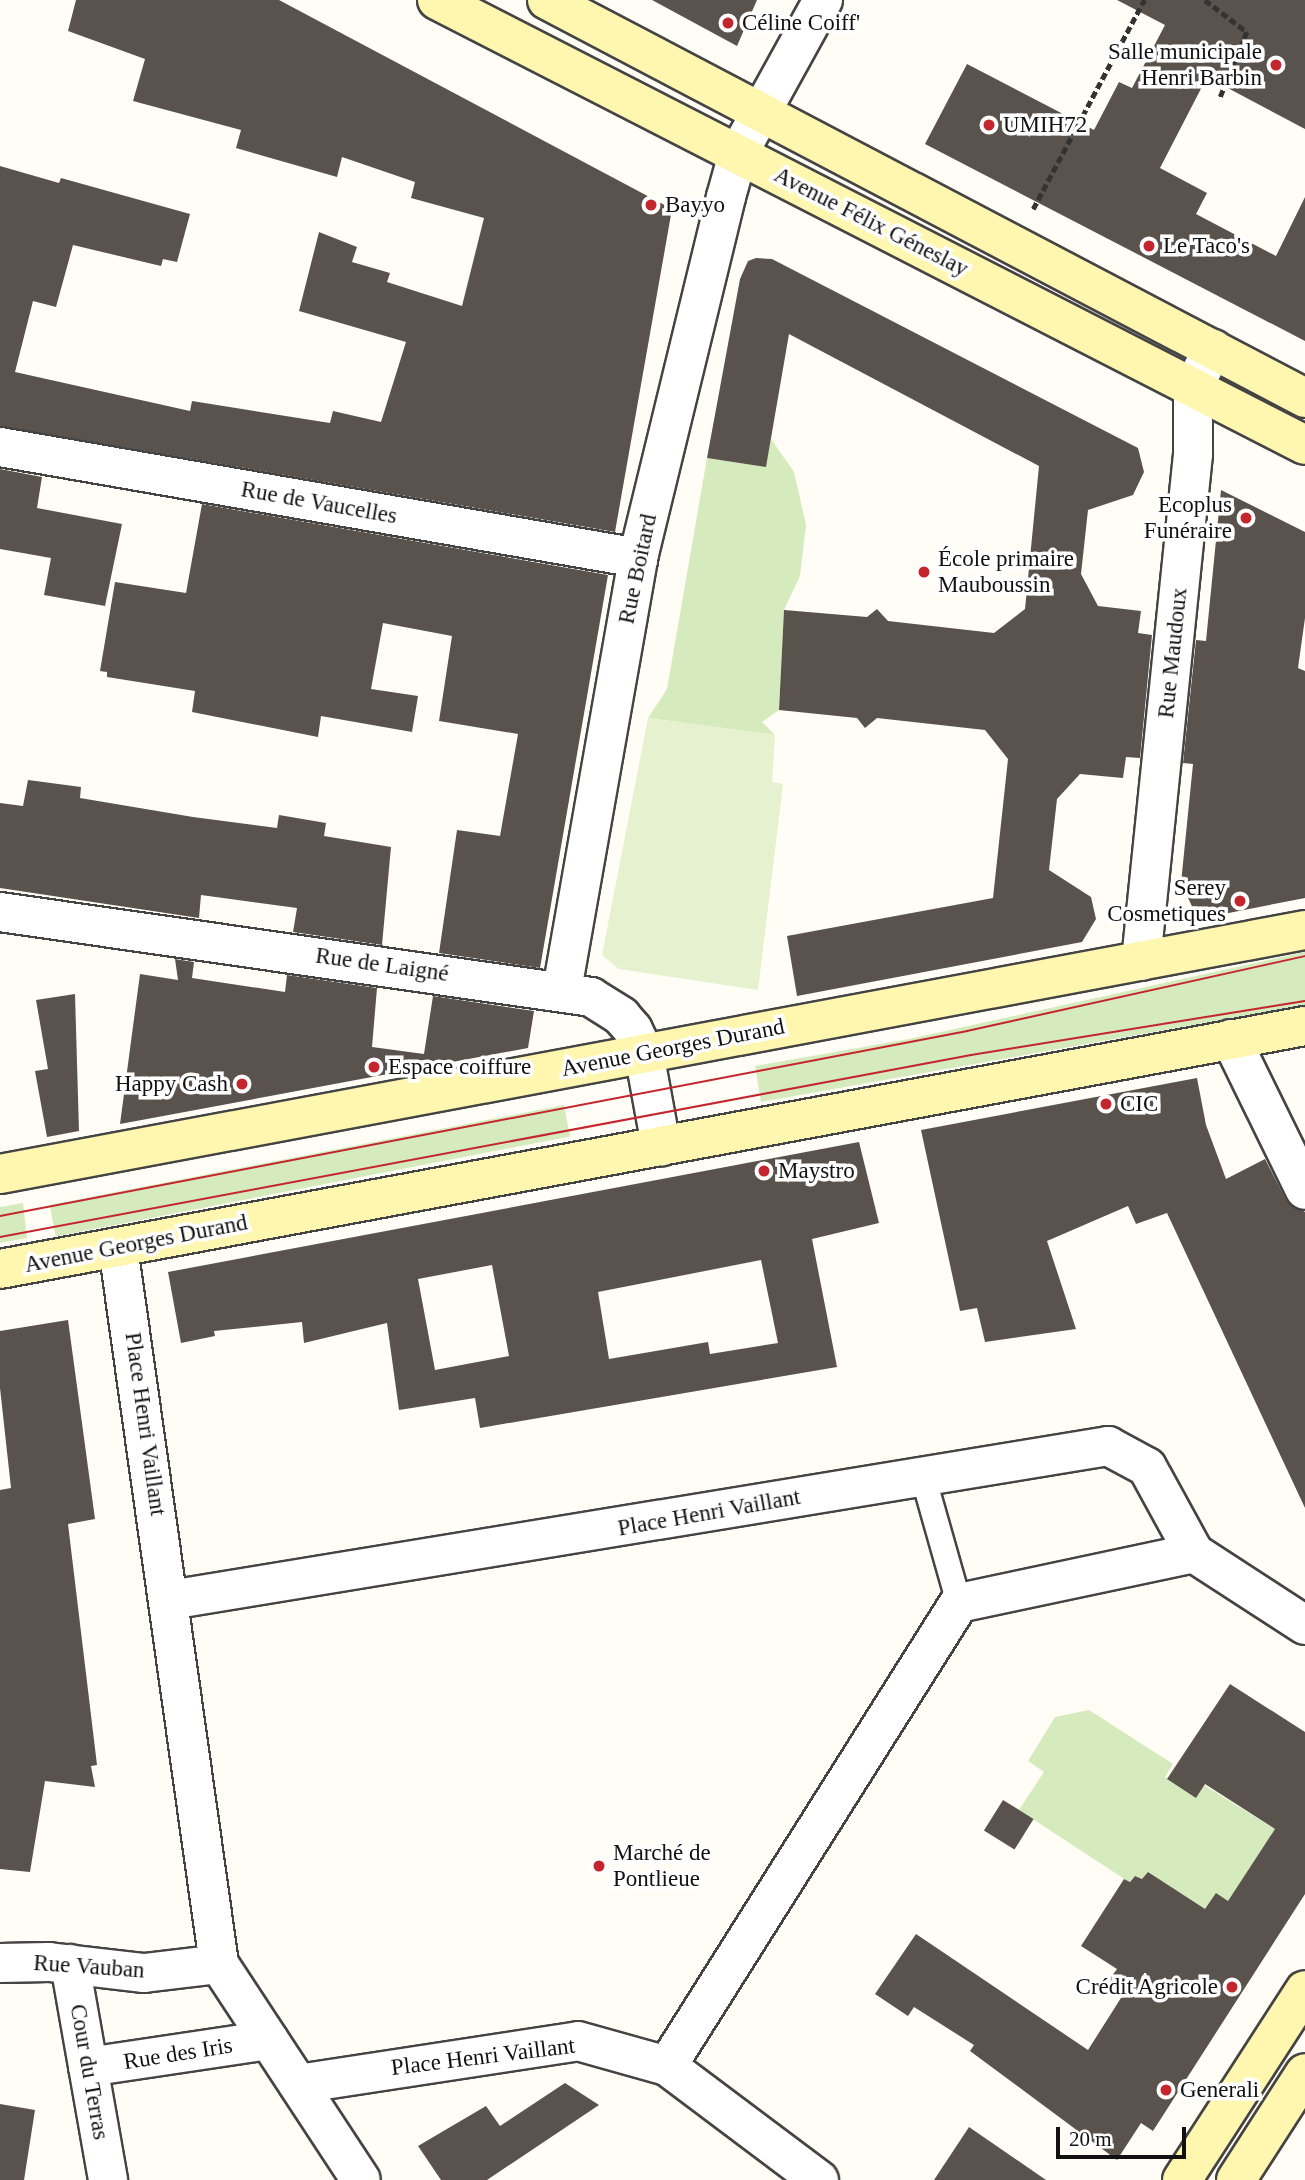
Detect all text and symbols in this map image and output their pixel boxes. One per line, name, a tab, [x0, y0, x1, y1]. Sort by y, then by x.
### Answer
place label: Céline Coiff'	[742, 9, 860, 37]
marker: Céline Coiff'	[720, 15, 736, 31]
place label: Salle municipale Henri Barbin	[1108, 38, 1262, 92]
marker: Salle municipale Henri Barbin	[1268, 57, 1284, 73]
place label: UMIH72	[1003, 111, 1087, 139]
marker: UMIH72	[981, 117, 997, 133]
street label: Avenue Félix Géneslay	[769, 161, 973, 283]
place label: Bayyo	[665, 191, 725, 219]
marker: Bayyo	[643, 197, 659, 213]
place label: Le Taco's	[1163, 232, 1250, 260]
marker: Le Taco's	[1141, 238, 1157, 254]
street label: Rue de Vaucelles	[239, 476, 399, 530]
place label: Ecoplus Funéraire	[1144, 491, 1232, 545]
marker: Ecoplus Funéraire	[1238, 510, 1254, 526]
street label: Rue Boitard	[613, 511, 663, 627]
place label: École primaire Mauboussin	[938, 545, 1074, 599]
marker: École primaire Mauboussin	[916, 564, 932, 580]
street label: Rue Maudoux	[1152, 586, 1194, 720]
place label: Serey Cosmetiques	[1107, 874, 1226, 928]
marker: Serey Cosmetiques	[1232, 893, 1248, 909]
street label: Rue de Laigné	[314, 942, 450, 988]
street label: Avenue Georges Durand	[559, 1013, 787, 1083]
place label: Espace coiffure	[388, 1053, 531, 1081]
marker: Espace coiffure	[366, 1059, 382, 1075]
place label: Happy Cash	[115, 1070, 228, 1098]
marker: Happy Cash	[234, 1076, 250, 1092]
place label: CIC	[1120, 1090, 1158, 1118]
marker: CIC	[1098, 1096, 1114, 1112]
place label: Maystro	[778, 1157, 855, 1185]
marker: Maystro	[756, 1163, 772, 1179]
street label: Avenue Georges Durand	[22, 1209, 250, 1279]
street label: Place Henri Vaillant	[118, 1330, 172, 1518]
street label: Place Henri Vaillant	[615, 1483, 803, 1543]
place label: Marché de Pontlieue	[613, 1839, 711, 1893]
marker: Marché de Pontlieue	[591, 1858, 607, 1874]
street label: Rue Vauban	[32, 1949, 146, 1985]
place label: Crédit Agricole	[1074, 1973, 1218, 2001]
marker: Crédit Agricole	[1224, 1979, 1240, 1995]
street label: Cour du Terras	[63, 2002, 115, 2142]
street label: Rue des Iris	[122, 2032, 234, 2076]
street label: Place Henri Vaillant	[389, 2032, 577, 2082]
place label: Generali	[1180, 2076, 1259, 2104]
marker: Generali	[1158, 2082, 1174, 2098]
scale bar	[1060, 2114, 1190, 2158]
text: 20 m	[1069, 2127, 1112, 2151]

